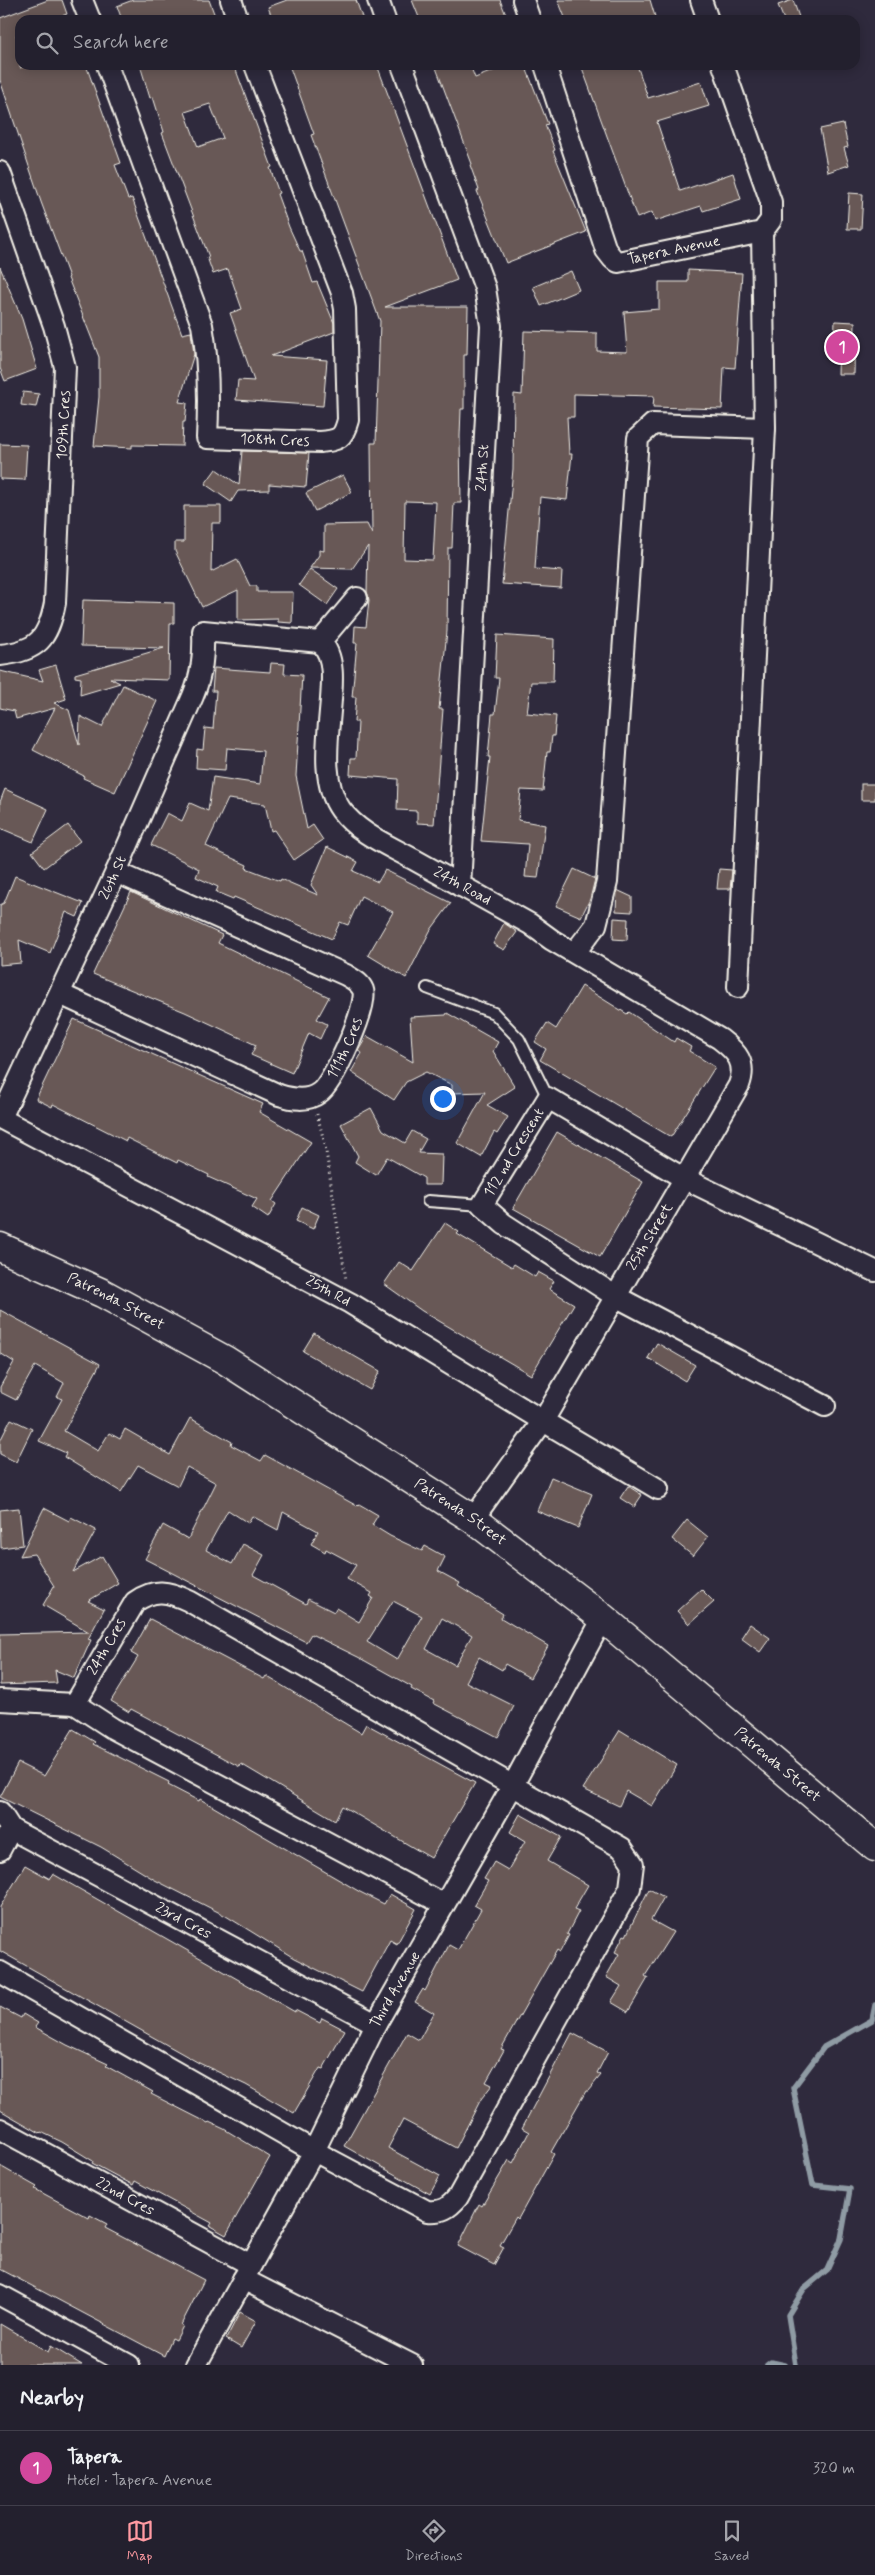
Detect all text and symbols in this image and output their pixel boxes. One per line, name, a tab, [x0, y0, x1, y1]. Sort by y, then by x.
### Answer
search box	[15, 15, 860, 70]
icon: search	[33, 29, 61, 57]
text: Search here	[73, 30, 169, 55]
street label: Tapera Avenue	[626, 231, 722, 270]
pin: 1	[826, 328, 858, 366]
street label: 109th Cres	[52, 390, 76, 460]
street label: 108th Cres	[240, 429, 310, 452]
street label: 24th St	[472, 444, 494, 492]
street label: 26th St	[94, 852, 132, 903]
street label: 24th Road	[430, 862, 495, 910]
street label: 111th Cres	[323, 1015, 368, 1083]
your location	[430, 1086, 456, 1112]
street label: 112 nd Crescent	[479, 1104, 550, 1201]
street label: 25th Street	[622, 1200, 678, 1274]
street label: Patrenda Street	[64, 1269, 168, 1335]
street label: 25th Rd	[302, 1271, 354, 1312]
street label: Patrenda Street	[410, 1474, 510, 1551]
street label: 24th Cres	[83, 1615, 131, 1679]
street label: Patrenda Street	[730, 1723, 825, 1807]
street label: 23rd Cres	[152, 1898, 215, 1944]
street label: Third Avenue	[366, 1948, 426, 2032]
street label: 22nd Cres	[92, 2173, 158, 2221]
text: Nearby	[20, 2384, 84, 2412]
text: Tapera	[67, 2445, 122, 2470]
text: 1	[32, 2458, 40, 2479]
text: 320 m	[813, 2458, 855, 2479]
text: Hotel · Tapera Avenue	[67, 2470, 212, 2491]
tab: Map	[126, 2517, 154, 2565]
tab: Directions	[405, 2517, 463, 2565]
tab: Saved	[714, 2517, 749, 2565]

